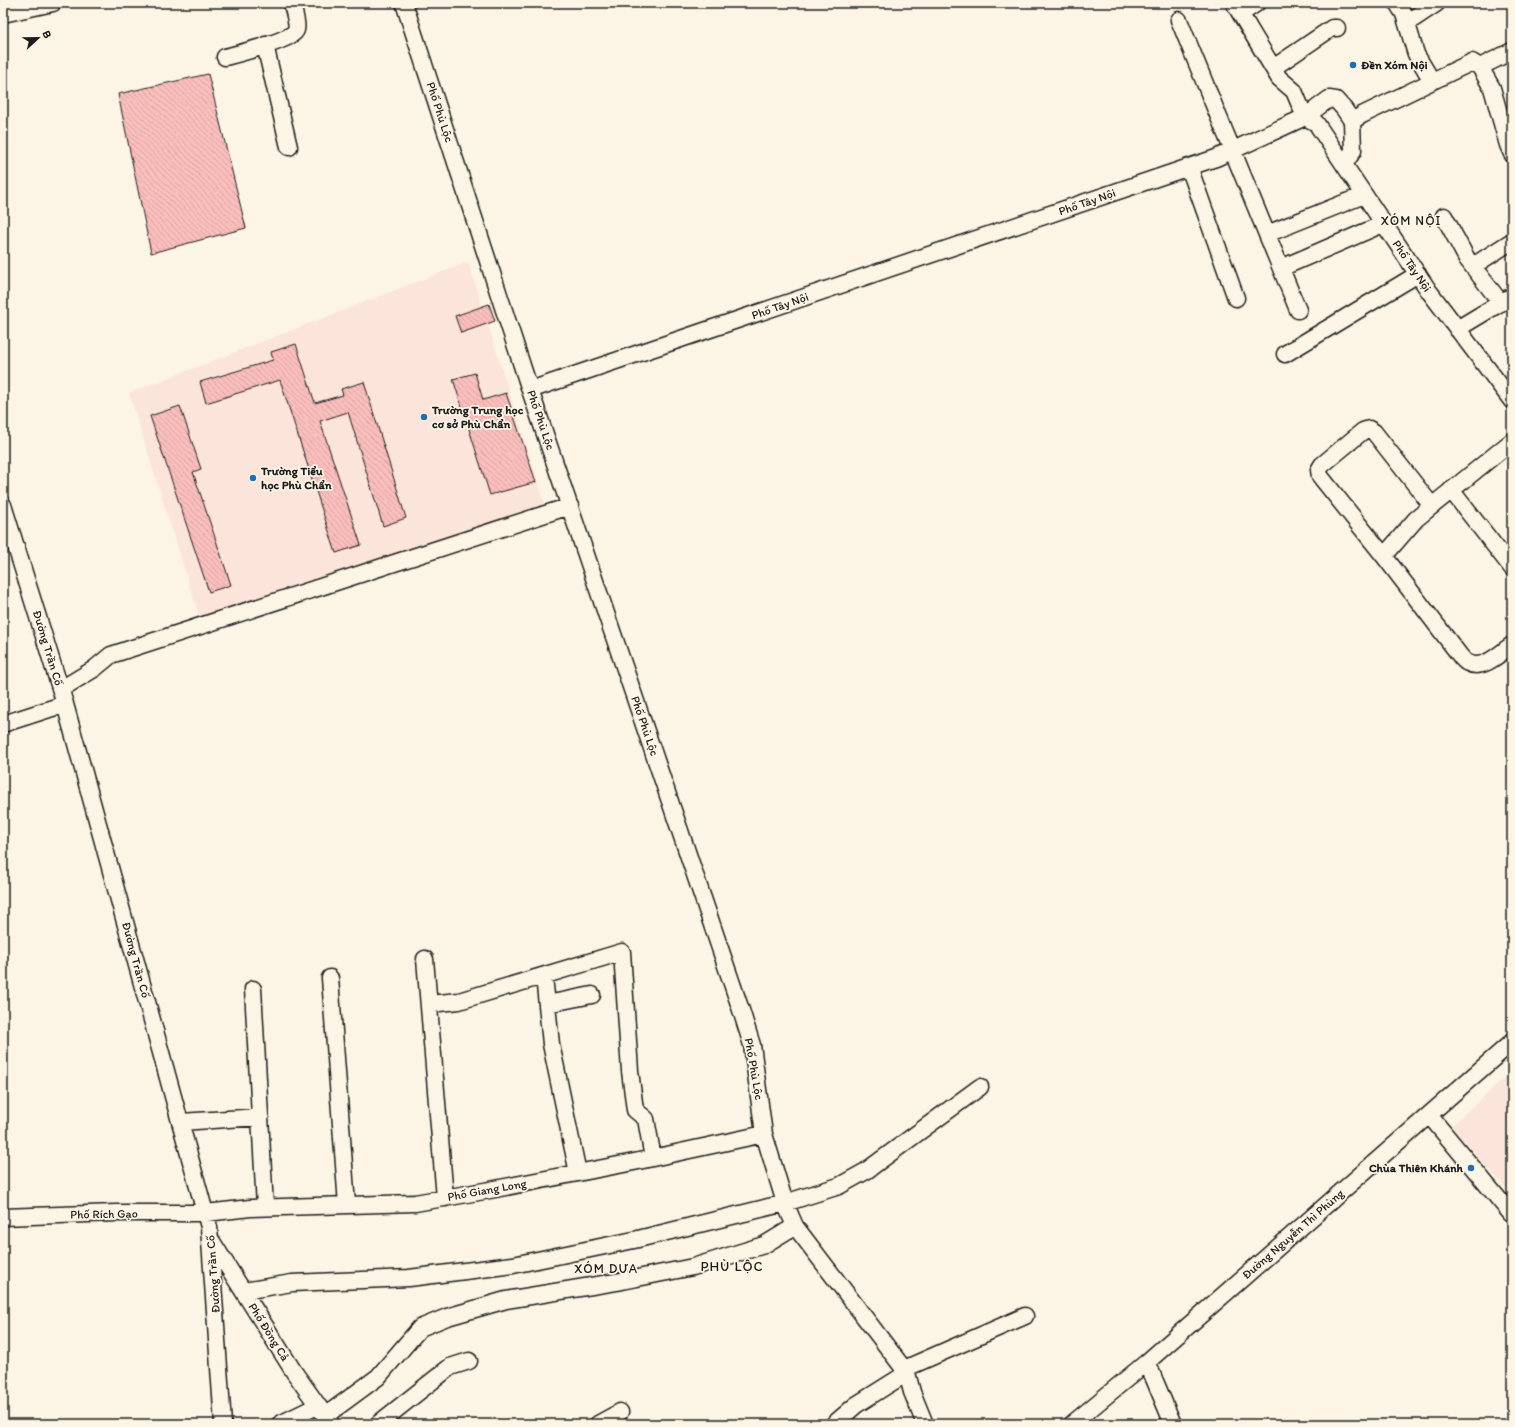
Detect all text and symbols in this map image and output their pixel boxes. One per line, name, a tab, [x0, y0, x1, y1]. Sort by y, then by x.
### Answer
north arrow	[18, 18, 58, 58]
text: B	[39, 29, 54, 40]
place label: Đền Xóm Nội	[1361, 58, 1428, 72]
marker: Đền Xóm Nội	[1348, 60, 1358, 70]
street label: Phố Phù Lộc	[424, 80, 456, 144]
street label: Phố Tây Nội	[1057, 186, 1117, 218]
district label: XÓM NỘI	[1381, 213, 1441, 228]
street label: Phố Tây Nội	[1390, 237, 1434, 295]
street label: Phố Tây Nội	[750, 290, 810, 322]
street label: Phố Phù Lộc	[524, 388, 558, 452]
place label: Trường Trung học cơ sở Phù Chẩn	[431, 403, 524, 431]
marker: Trường Trung học cơ sở Phù Chẩn	[419, 412, 429, 422]
place label: Trường Tiểu học Phù Chẩn	[260, 464, 332, 492]
marker: Trường Tiểu học Phù Chẩn	[248, 473, 258, 483]
street label: Đường Trần Cố	[30, 609, 66, 687]
street label: Phố Phù Lộc	[628, 694, 662, 758]
street label: Đường Trần Cố	[119, 920, 153, 1000]
street label: Phố Phù Lộc	[742, 1037, 766, 1101]
place label: Chùa Thiên Khánh	[1369, 1161, 1464, 1175]
marker: Chùa Thiên Khánh	[1466, 1163, 1476, 1173]
street label: Phố Giang Long	[446, 1176, 528, 1204]
street label: Đường Nguyễn Thì Phùng	[1239, 1185, 1347, 1282]
street label: Phố Rích Gạo	[70, 1206, 138, 1222]
street label: Đường Trần Cố	[203, 1235, 223, 1313]
district label: PHÙ LỘC	[700, 1258, 764, 1275]
district label: XÓM DƯA	[574, 1261, 638, 1276]
street label: Phố Đồng Cả	[246, 1300, 293, 1364]

